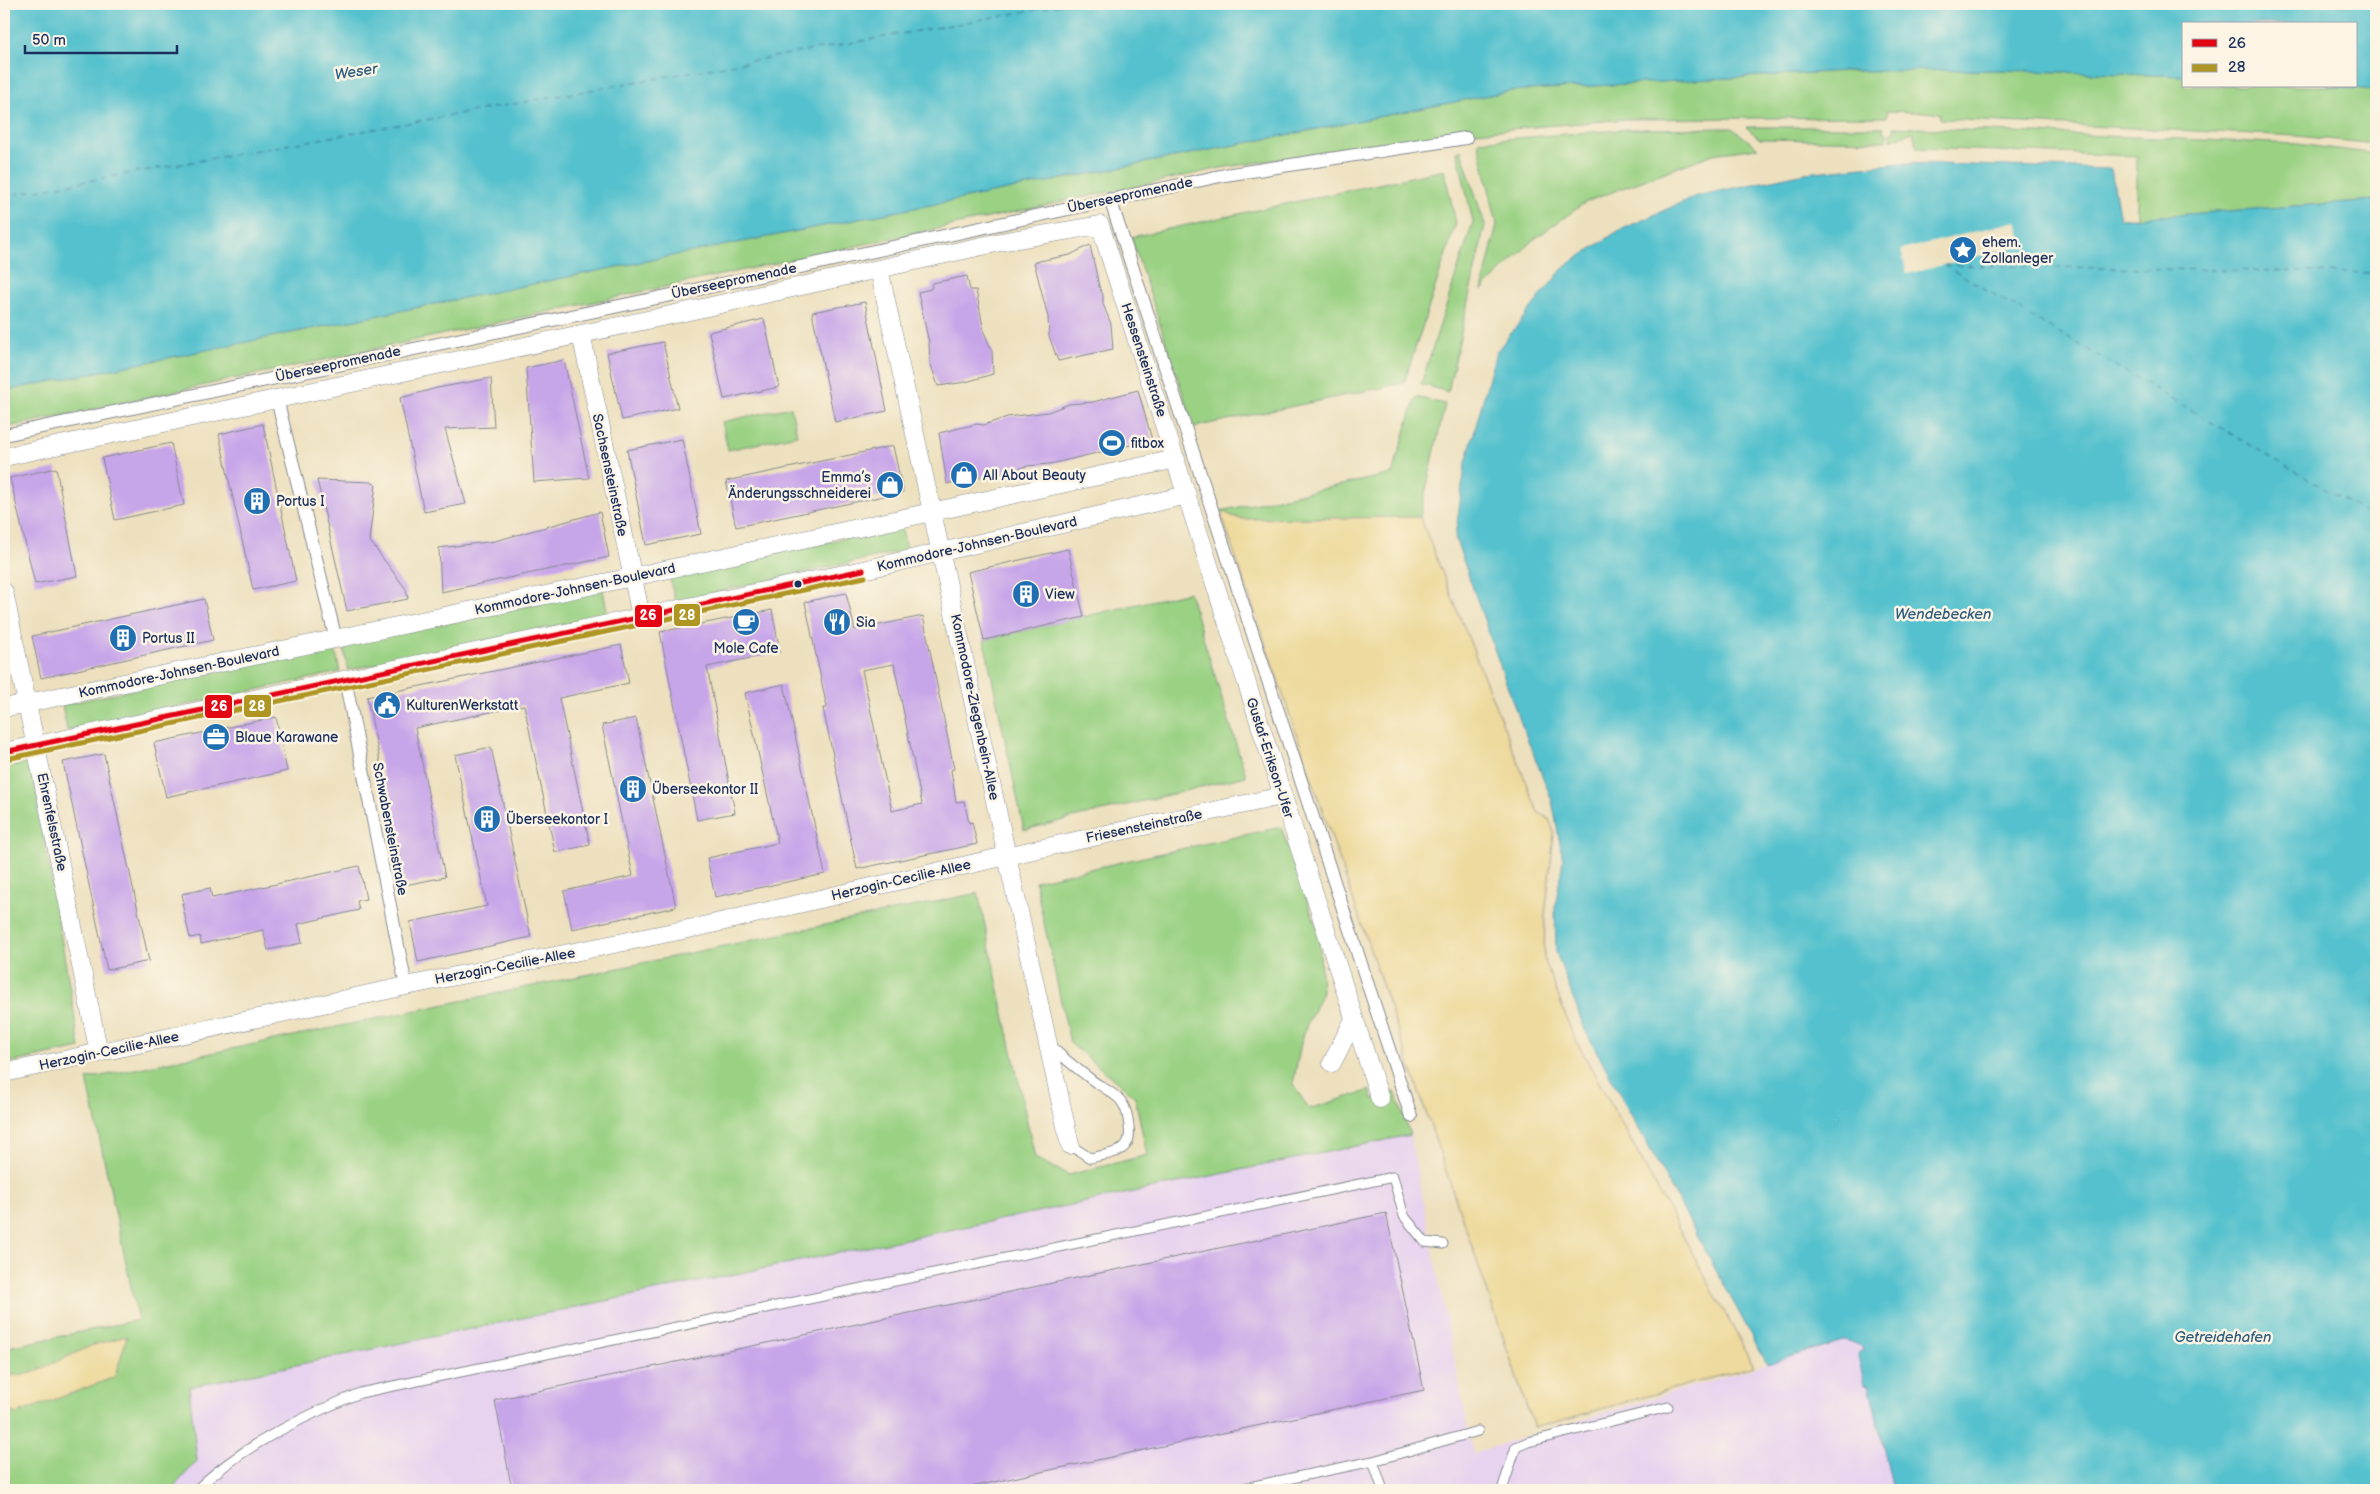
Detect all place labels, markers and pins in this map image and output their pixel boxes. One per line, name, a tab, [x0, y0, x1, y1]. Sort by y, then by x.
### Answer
place label: ehem. Zollanleger	[1981, 234, 2054, 267]
place icon: ehem. Zollanleger	[1948, 235, 1978, 265]
sports icon: fitbox	[1097, 428, 1127, 458]
place label: fitbox	[1131, 435, 1164, 452]
shop icon: All About Beauty	[949, 460, 979, 490]
place label: All About Beauty	[983, 467, 1087, 484]
place label: Emma’s Änderungsschneiderei	[728, 469, 871, 502]
shop icon: Emma’s Änderungsschneiderei	[875, 470, 905, 500]
building icon: Portus I	[242, 486, 272, 516]
place label: Portus I	[276, 493, 324, 510]
unlabelled marker	[793, 579, 803, 589]
building icon: View	[1011, 579, 1041, 609]
place label: View	[1045, 586, 1075, 603]
cafe icon: Mole Cafe	[731, 607, 761, 637]
restaurant icon: Sia	[822, 607, 852, 637]
place label: Sia	[856, 614, 876, 631]
building icon: Portus II	[108, 623, 138, 653]
place label: Portus II	[142, 630, 195, 647]
place label: Mole Cafe	[713, 640, 779, 657]
public building icon: KulturenWerkstatt	[372, 690, 402, 720]
place label: KulturenWerkstatt	[406, 697, 519, 714]
office icon: Blaue Karawane	[201, 722, 231, 752]
place label: Blaue Karawane	[235, 729, 338, 746]
building icon: Überseekontor II	[618, 774, 648, 804]
place label: Überseekontor II	[652, 780, 758, 798]
building icon: Überseekontor I	[472, 804, 502, 834]
place label: Überseekontor I	[506, 810, 608, 828]

